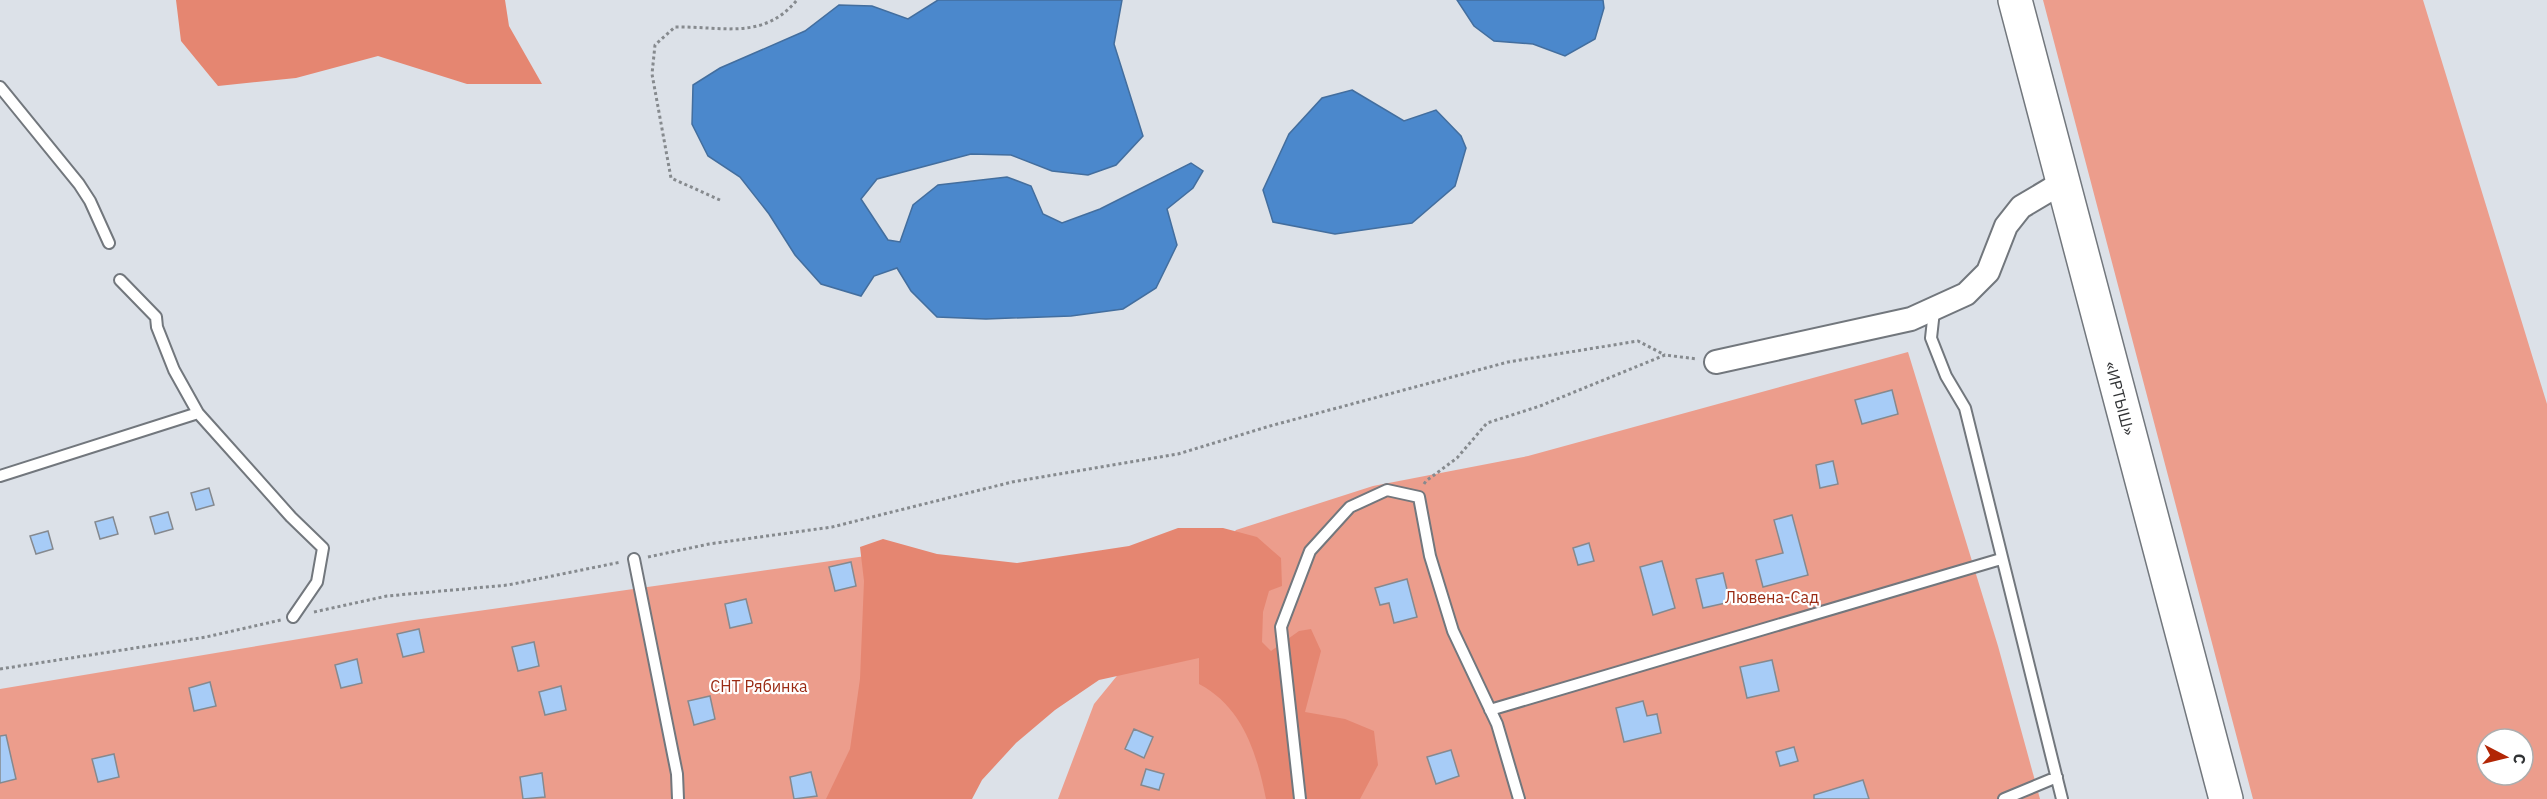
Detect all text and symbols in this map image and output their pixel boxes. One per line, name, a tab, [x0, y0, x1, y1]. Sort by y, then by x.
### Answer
street label: «ИРТЫШ»	[2101, 359, 2140, 438]
park label: Лювена-Сад	[1725, 587, 1819, 607]
park label: СНТ Рябинка	[710, 676, 808, 696]
north arrow	[2475, 727, 2535, 787]
text: С	[2509, 752, 2530, 765]

